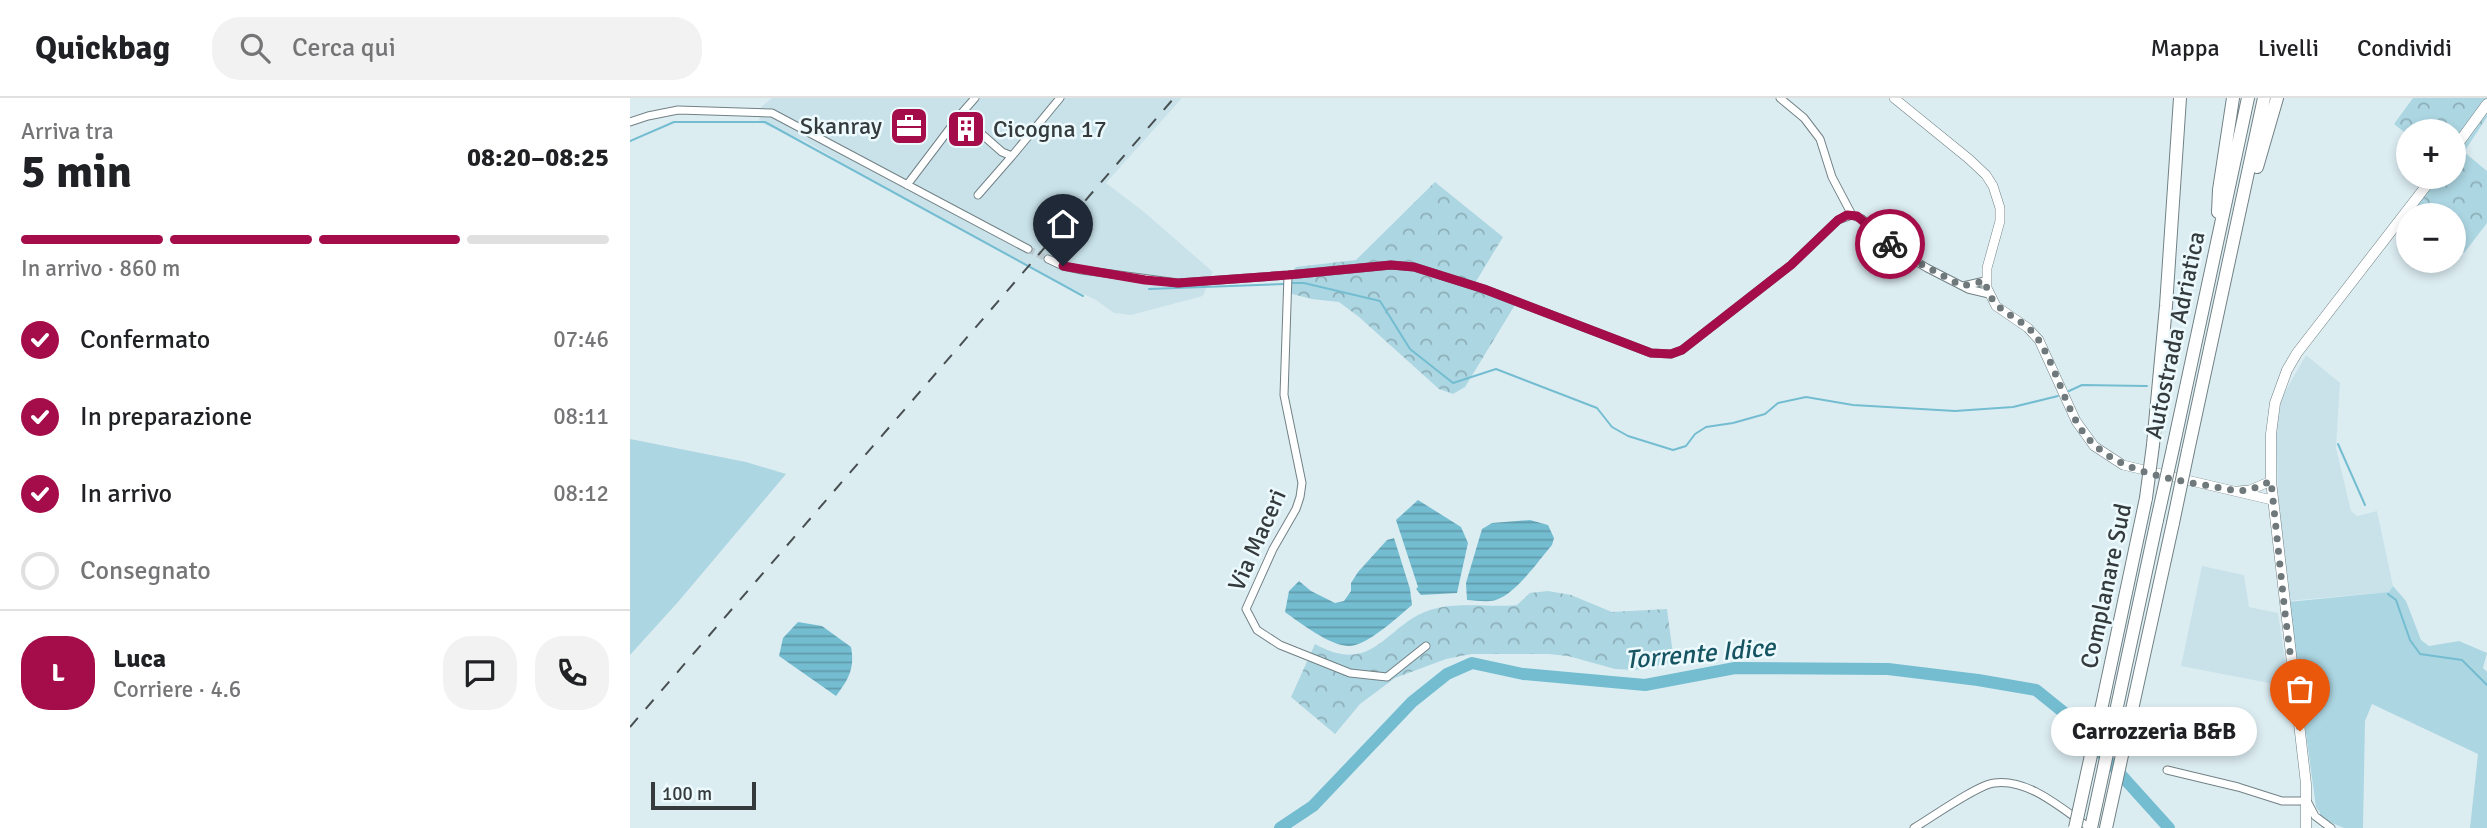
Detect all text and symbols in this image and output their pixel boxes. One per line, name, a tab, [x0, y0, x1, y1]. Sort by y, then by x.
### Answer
search box	[212, 17, 702, 80]
text: Quickbag	[35, 28, 170, 69]
icon: search	[236, 29, 274, 67]
text: Cerca qui	[292, 32, 396, 64]
text: Mappa	[2151, 33, 2220, 63]
text: Livelli	[2258, 33, 2319, 63]
text: Condividi	[2357, 33, 2452, 63]
office icon: Skanray	[888, 105, 930, 147]
building icon: Cicogna 17	[945, 108, 987, 150]
place label: Skanray	[800, 111, 882, 141]
place label: Cicogna 17	[993, 114, 1107, 144]
text: Arriva tra	[21, 117, 114, 146]
map controls	[2396, 119, 2466, 273]
button: +	[2396, 119, 2466, 189]
text: 08:20–08:25	[467, 142, 609, 174]
text: 5 min	[21, 144, 132, 200]
pin	[1033, 194, 1093, 266]
button: −	[2396, 203, 2466, 273]
icon: home	[1044, 205, 1082, 243]
courier	[1855, 209, 1925, 279]
icon: bike	[1871, 225, 1909, 263]
street label: Autostrada Adriatica	[2138, 228, 2212, 442]
text: In arrivo · 860 m	[21, 254, 180, 283]
icon: check	[21, 321, 59, 359]
text: Confermato	[80, 324, 210, 356]
text: 07:46	[553, 325, 609, 354]
icon: check	[21, 398, 59, 436]
text: In preparazione	[80, 401, 252, 433]
text: 08:11	[553, 402, 609, 431]
icon: check	[21, 475, 59, 513]
text: In arrivo	[80, 478, 172, 510]
text: 08:12	[553, 479, 609, 508]
street label: Via Maceri	[1221, 485, 1293, 595]
street label: Complanare Sud	[2074, 501, 2138, 671]
text: Consegnato	[80, 555, 211, 587]
water label: Torrente Idice	[1623, 631, 1779, 677]
button: chat	[443, 636, 517, 710]
button: phone	[535, 636, 609, 710]
text: Luca	[113, 643, 166, 675]
text: L	[51, 657, 65, 689]
pin	[2270, 659, 2330, 731]
icon: bag	[2281, 670, 2319, 708]
text: Corriere · 4.6	[113, 675, 241, 704]
callout: Carrozzeria B&B	[2052, 706, 2258, 756]
text: Carrozzeria B&B	[2072, 717, 2236, 746]
scale bar	[651, 779, 756, 811]
text: 100 m	[662, 782, 712, 806]

